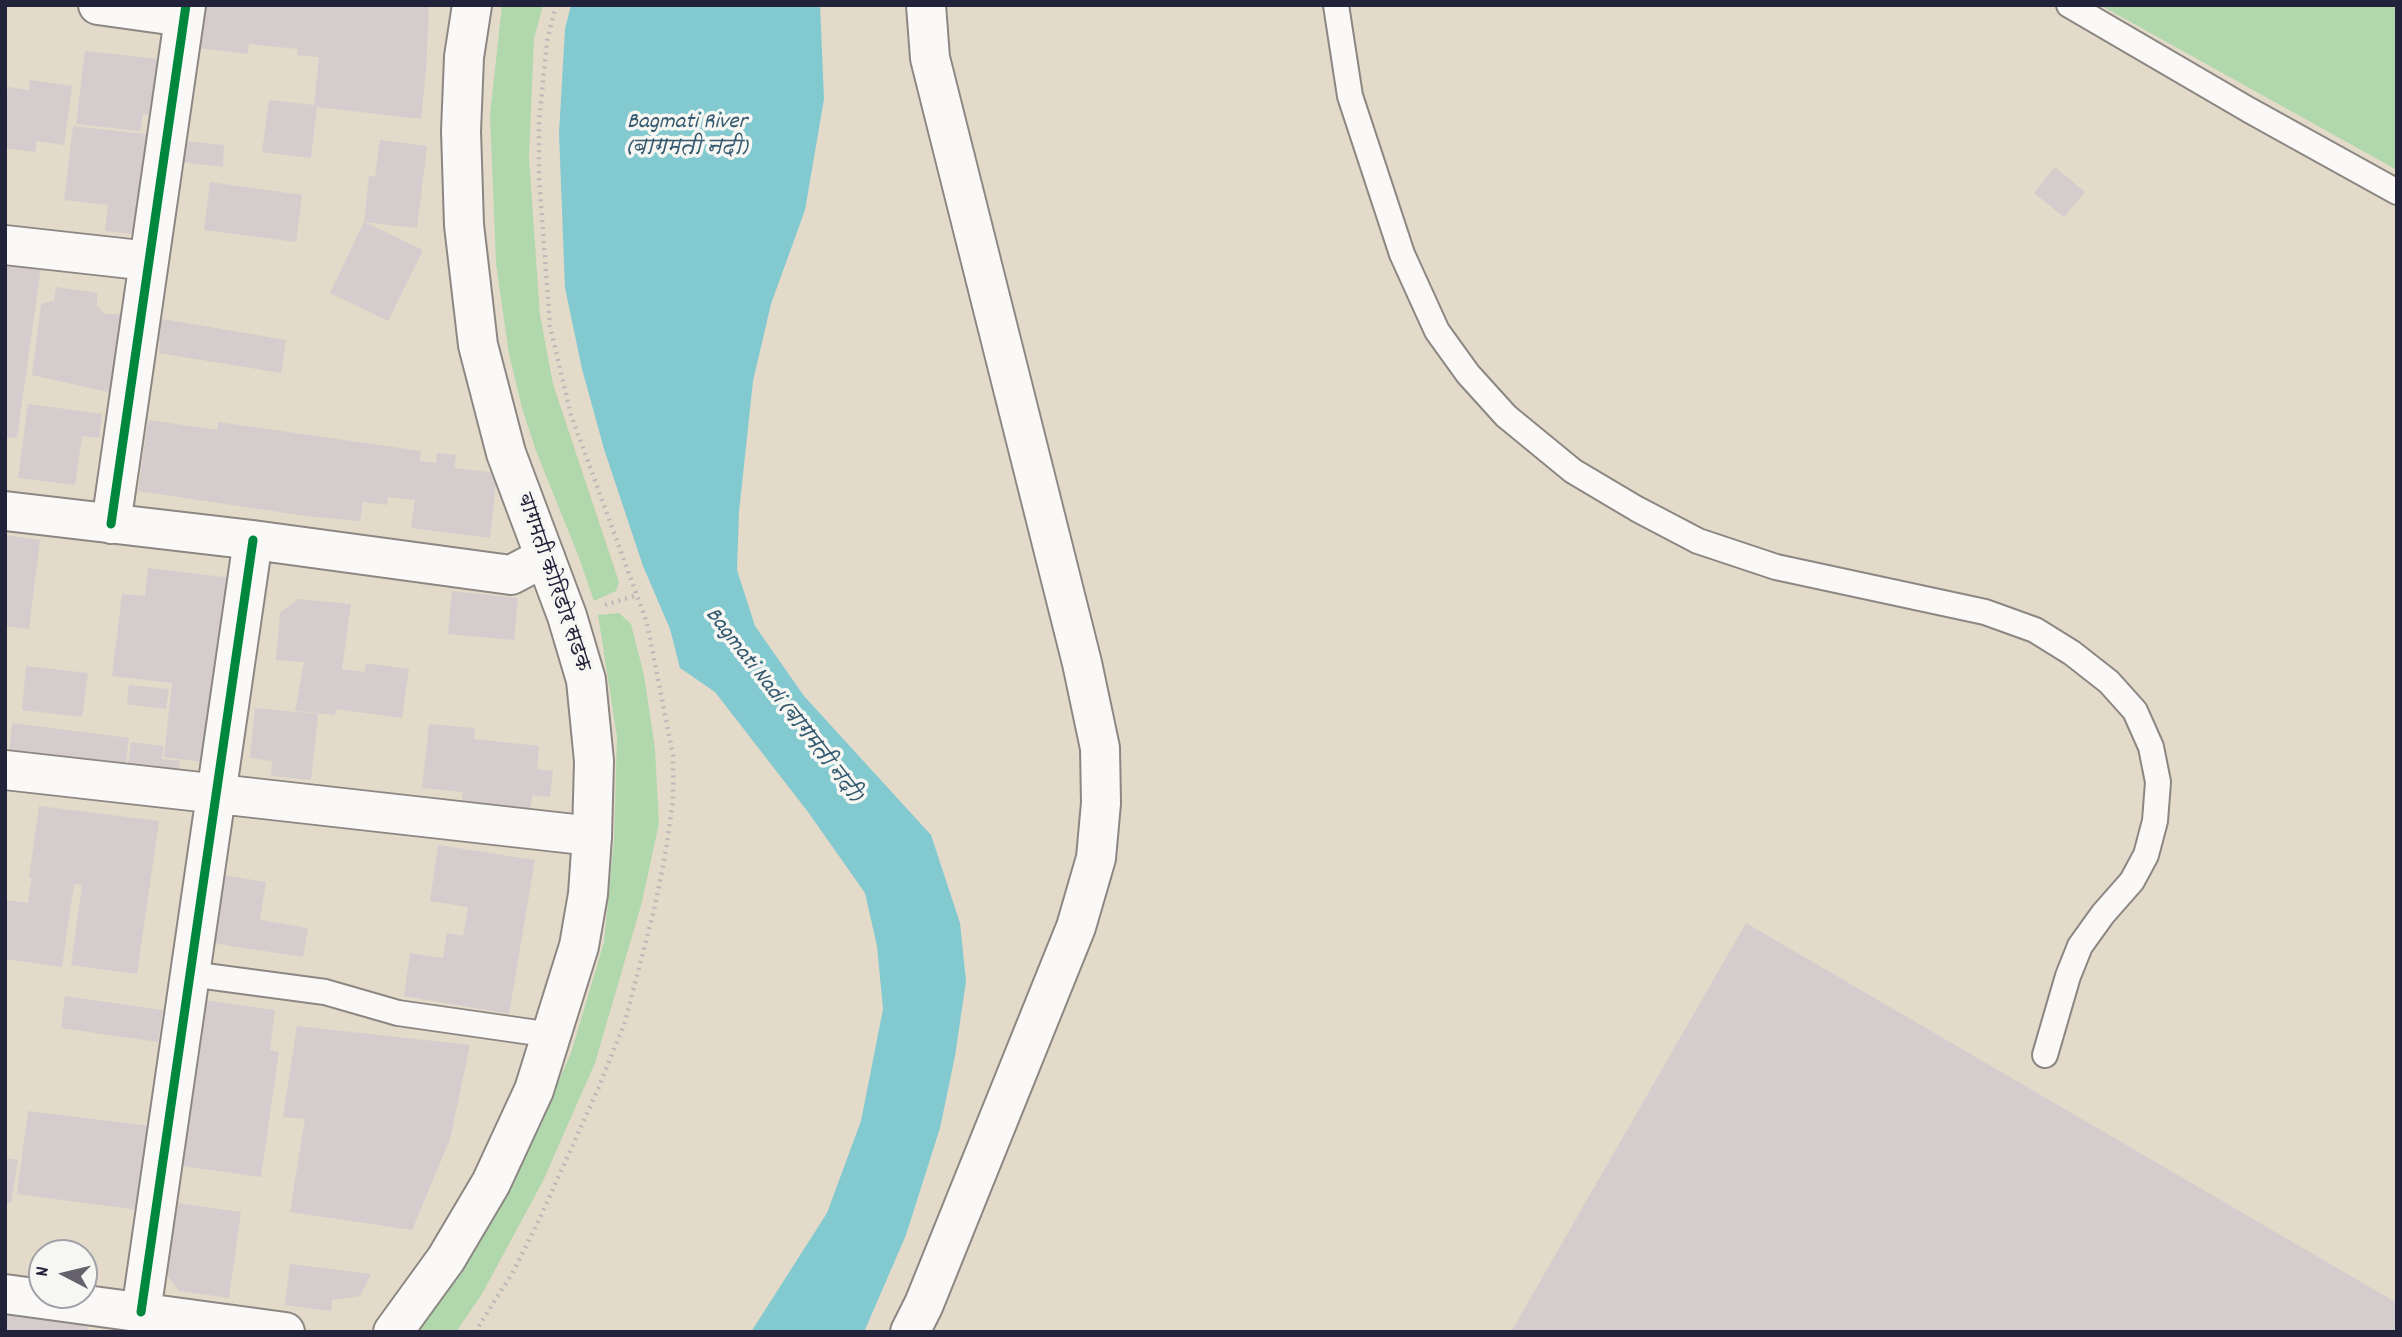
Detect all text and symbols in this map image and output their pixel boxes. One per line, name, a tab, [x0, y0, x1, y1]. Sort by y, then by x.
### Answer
water label: Bagmati River (बागमती नदी)	[626, 110, 748, 164]
street label: बागमती कोरिडोर सडक	[510, 490, 594, 676]
water label: Bagmati Nadi (बागमती नदी)	[697, 603, 867, 809]
north arrow	[28, 1239, 98, 1309]
text: N	[30, 1265, 58, 1278]

